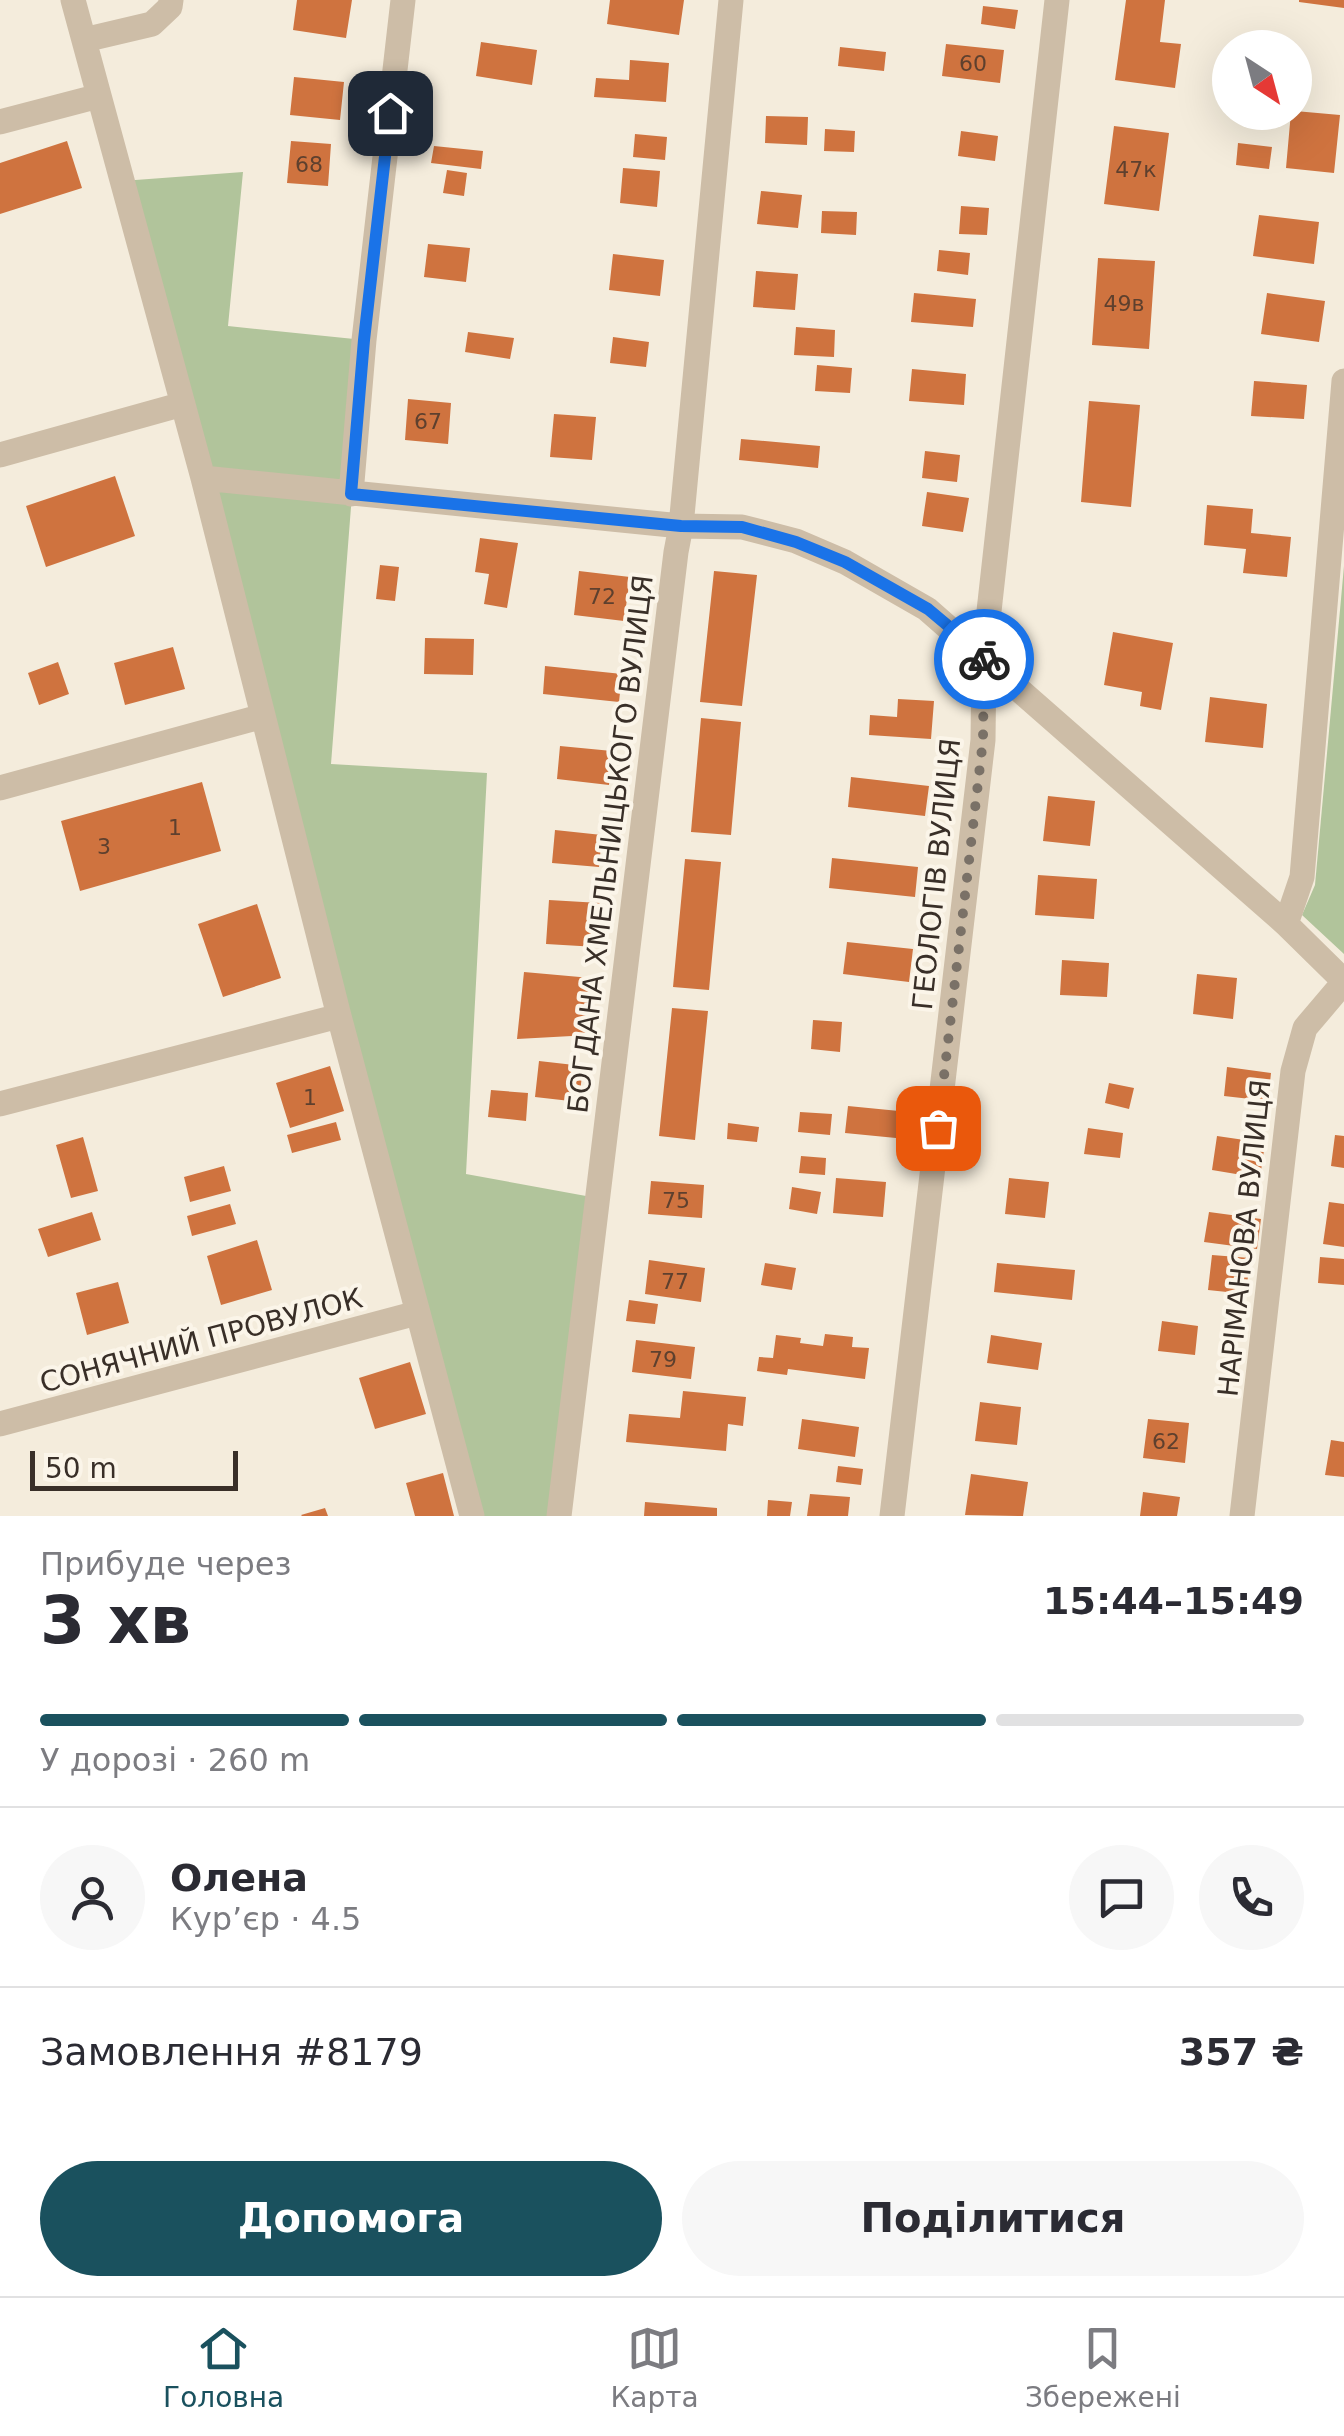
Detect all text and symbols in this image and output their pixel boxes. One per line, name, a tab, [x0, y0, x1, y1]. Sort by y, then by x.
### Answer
north arrow	[1212, 30, 1312, 130]
map controls	[1212, 30, 1312, 130]
house number: 60	[959, 51, 987, 76]
pin	[348, 71, 433, 156]
icon: home	[363, 86, 418, 141]
house number: 68	[295, 152, 323, 177]
house number: 47к	[1115, 157, 1157, 182]
house number: 49в	[1104, 291, 1144, 316]
house number: 67	[414, 409, 442, 434]
street label: БОГДАНА ХМЕЛЬНИЦЬКОГО ВУЛИЦЯ	[561, 573, 660, 1115]
house number: 72	[588, 584, 616, 609]
courier	[934, 609, 1034, 709]
icon: bike	[957, 632, 1012, 687]
street label: ГЕОЛОГІВ ВУЛИЦЯ	[906, 737, 967, 1011]
house number: 1	[168, 815, 182, 840]
house number: 3	[97, 834, 111, 859]
street label: НАРІМАНОВА ВУЛИЦЯ	[1211, 1078, 1278, 1398]
house number: 1	[303, 1085, 317, 1110]
pin	[896, 1086, 981, 1171]
icon: bag	[911, 1101, 966, 1156]
house number: 75	[662, 1188, 690, 1213]
house number: 77	[661, 1269, 689, 1294]
street label: СОНЯЧНИЙ ПРОВУЛОК	[36, 1281, 366, 1399]
house number: 79	[649, 1347, 677, 1372]
house number: 62	[1152, 1429, 1180, 1454]
scale bar	[30, 1446, 238, 1490]
text: 50 m	[45, 1452, 117, 1485]
text: Прибуде через	[40, 1545, 291, 1583]
text: 15:44–15:49	[1043, 1579, 1304, 1623]
text: 3 хв	[40, 1583, 191, 1658]
text: У дорозі · 260 m	[40, 1741, 310, 1779]
button: person	[40, 1845, 145, 1950]
button: chat	[1069, 1845, 1174, 1950]
button: phone	[1199, 1845, 1304, 1950]
text: Олена	[170, 1856, 308, 1900]
text: Кур’єр · 4.5	[170, 1900, 361, 1938]
text: Замовлення #8179	[40, 2030, 423, 2074]
text: 357 ₴	[1179, 2030, 1304, 2074]
button: Допомога	[40, 2161, 662, 2276]
button: Поділитися	[682, 2161, 1304, 2276]
tab: Головна	[163, 2321, 284, 2414]
tab: Карта	[610, 2321, 699, 2414]
tab: Збережені	[1025, 2321, 1181, 2414]

